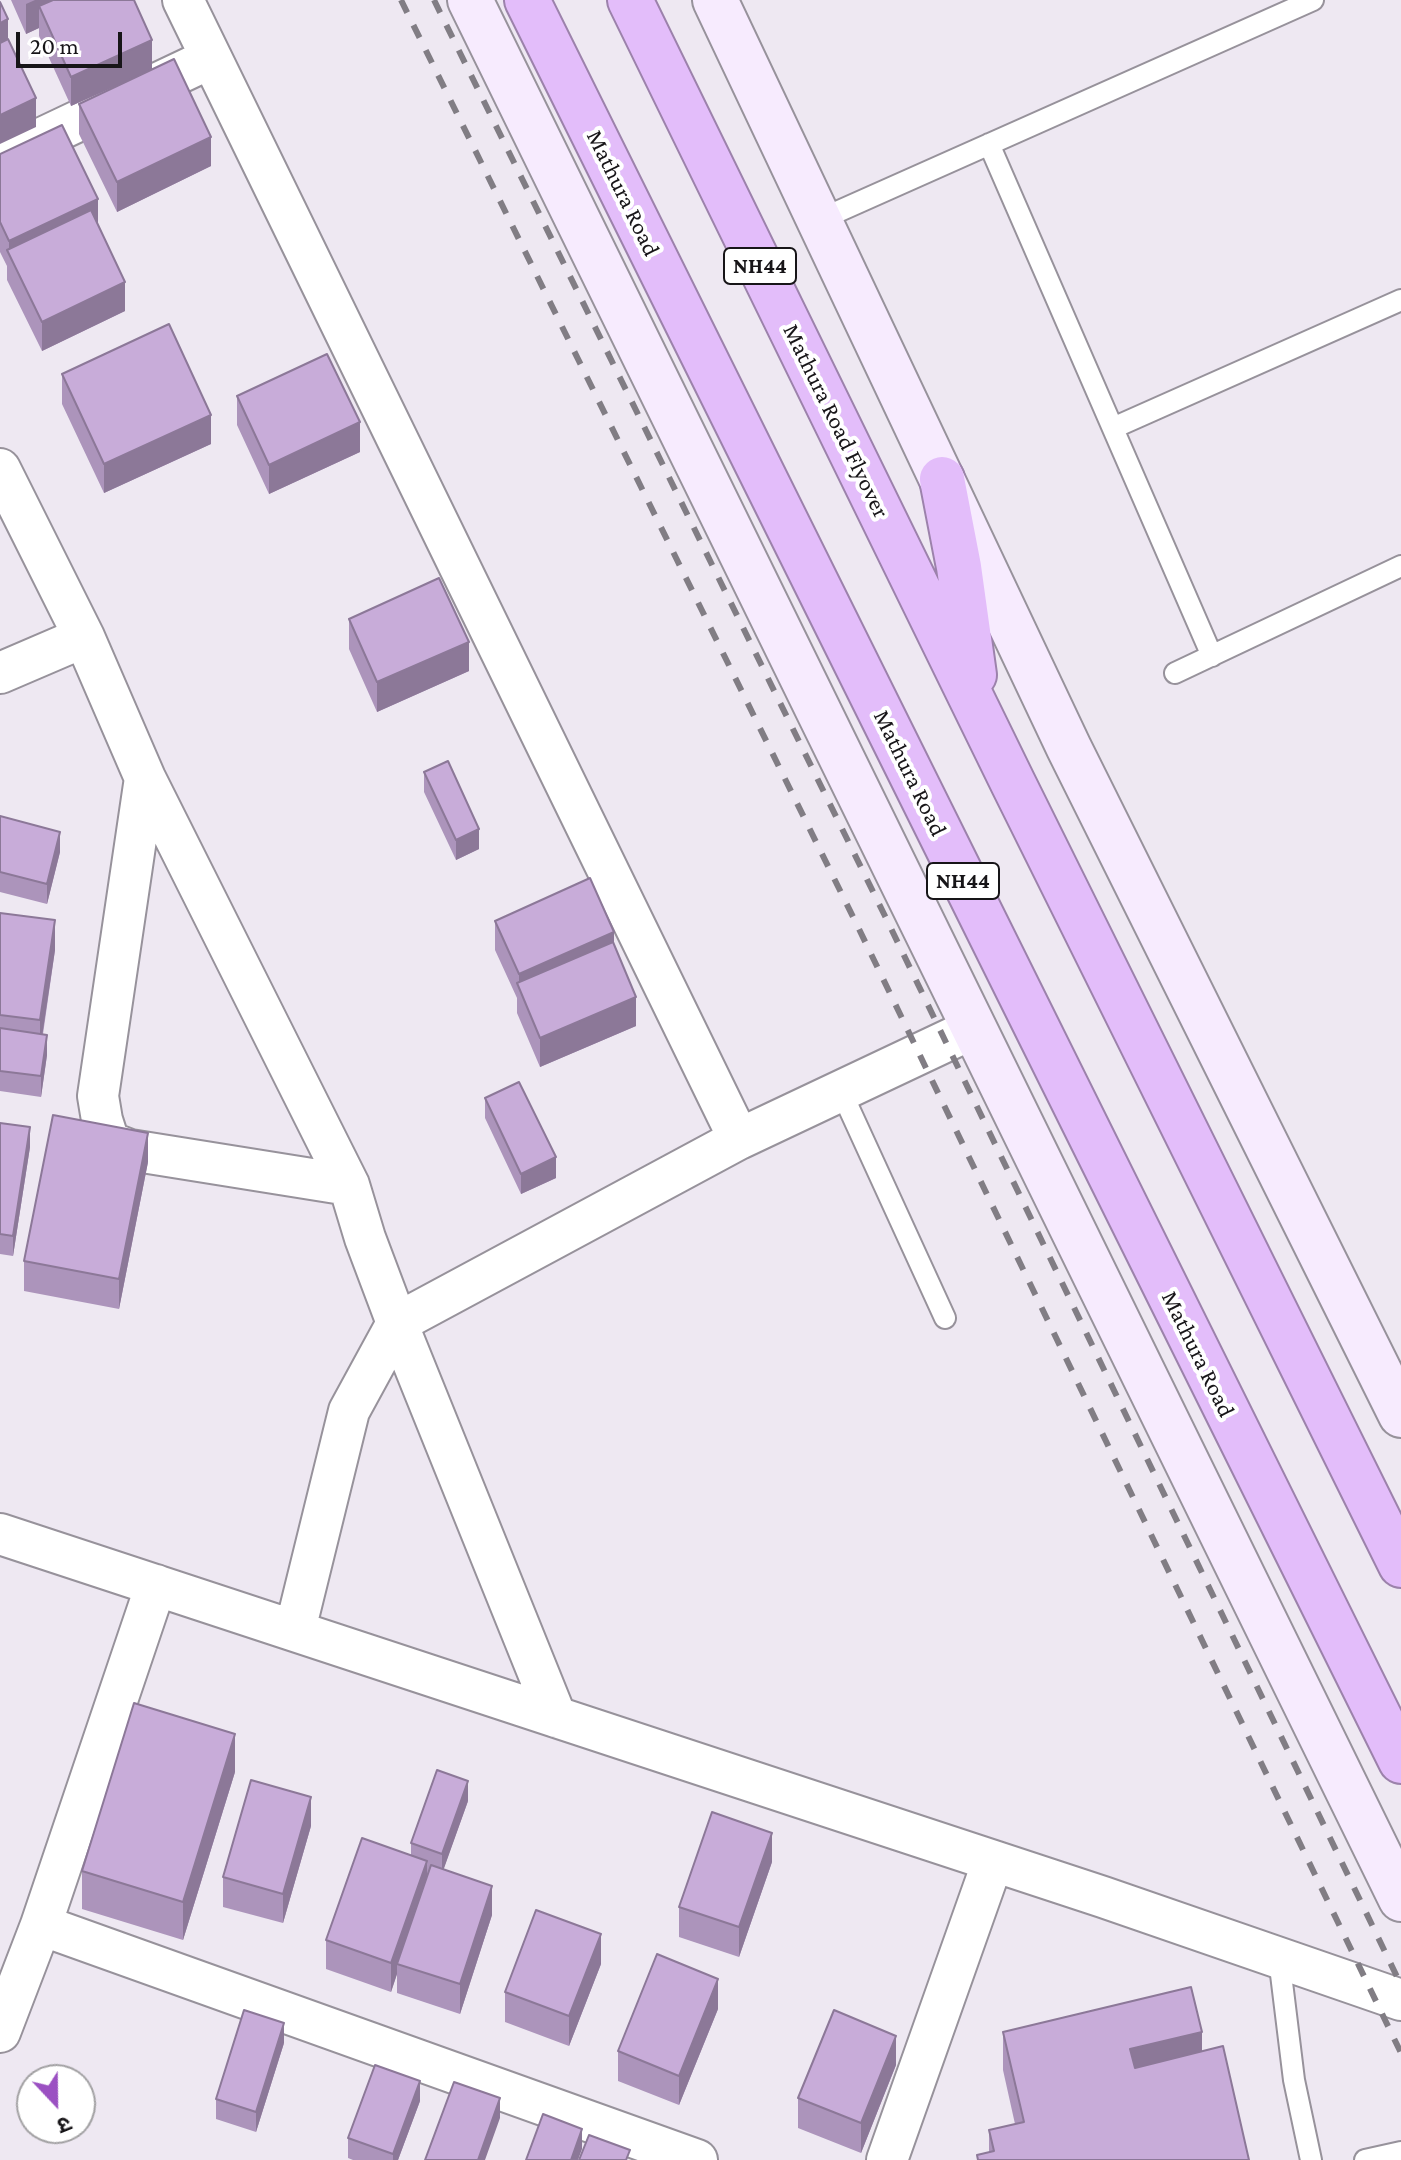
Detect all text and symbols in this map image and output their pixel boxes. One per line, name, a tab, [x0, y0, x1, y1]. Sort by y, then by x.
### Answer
scale bar	[20, 16, 126, 66]
text: 20 m	[30, 32, 79, 59]
street label: Mathura Road	[580, 125, 666, 261]
road number: NH44	[724, 248, 796, 284]
street label: Mathura Road Flyover	[777, 319, 895, 523]
street label: Mathura Road	[867, 705, 953, 841]
road number: NH44	[927, 863, 999, 899]
street label: Mathura Road	[1155, 1286, 1241, 1422]
north arrow	[16, 2064, 96, 2144]
text: उ	[54, 2111, 75, 2139]

